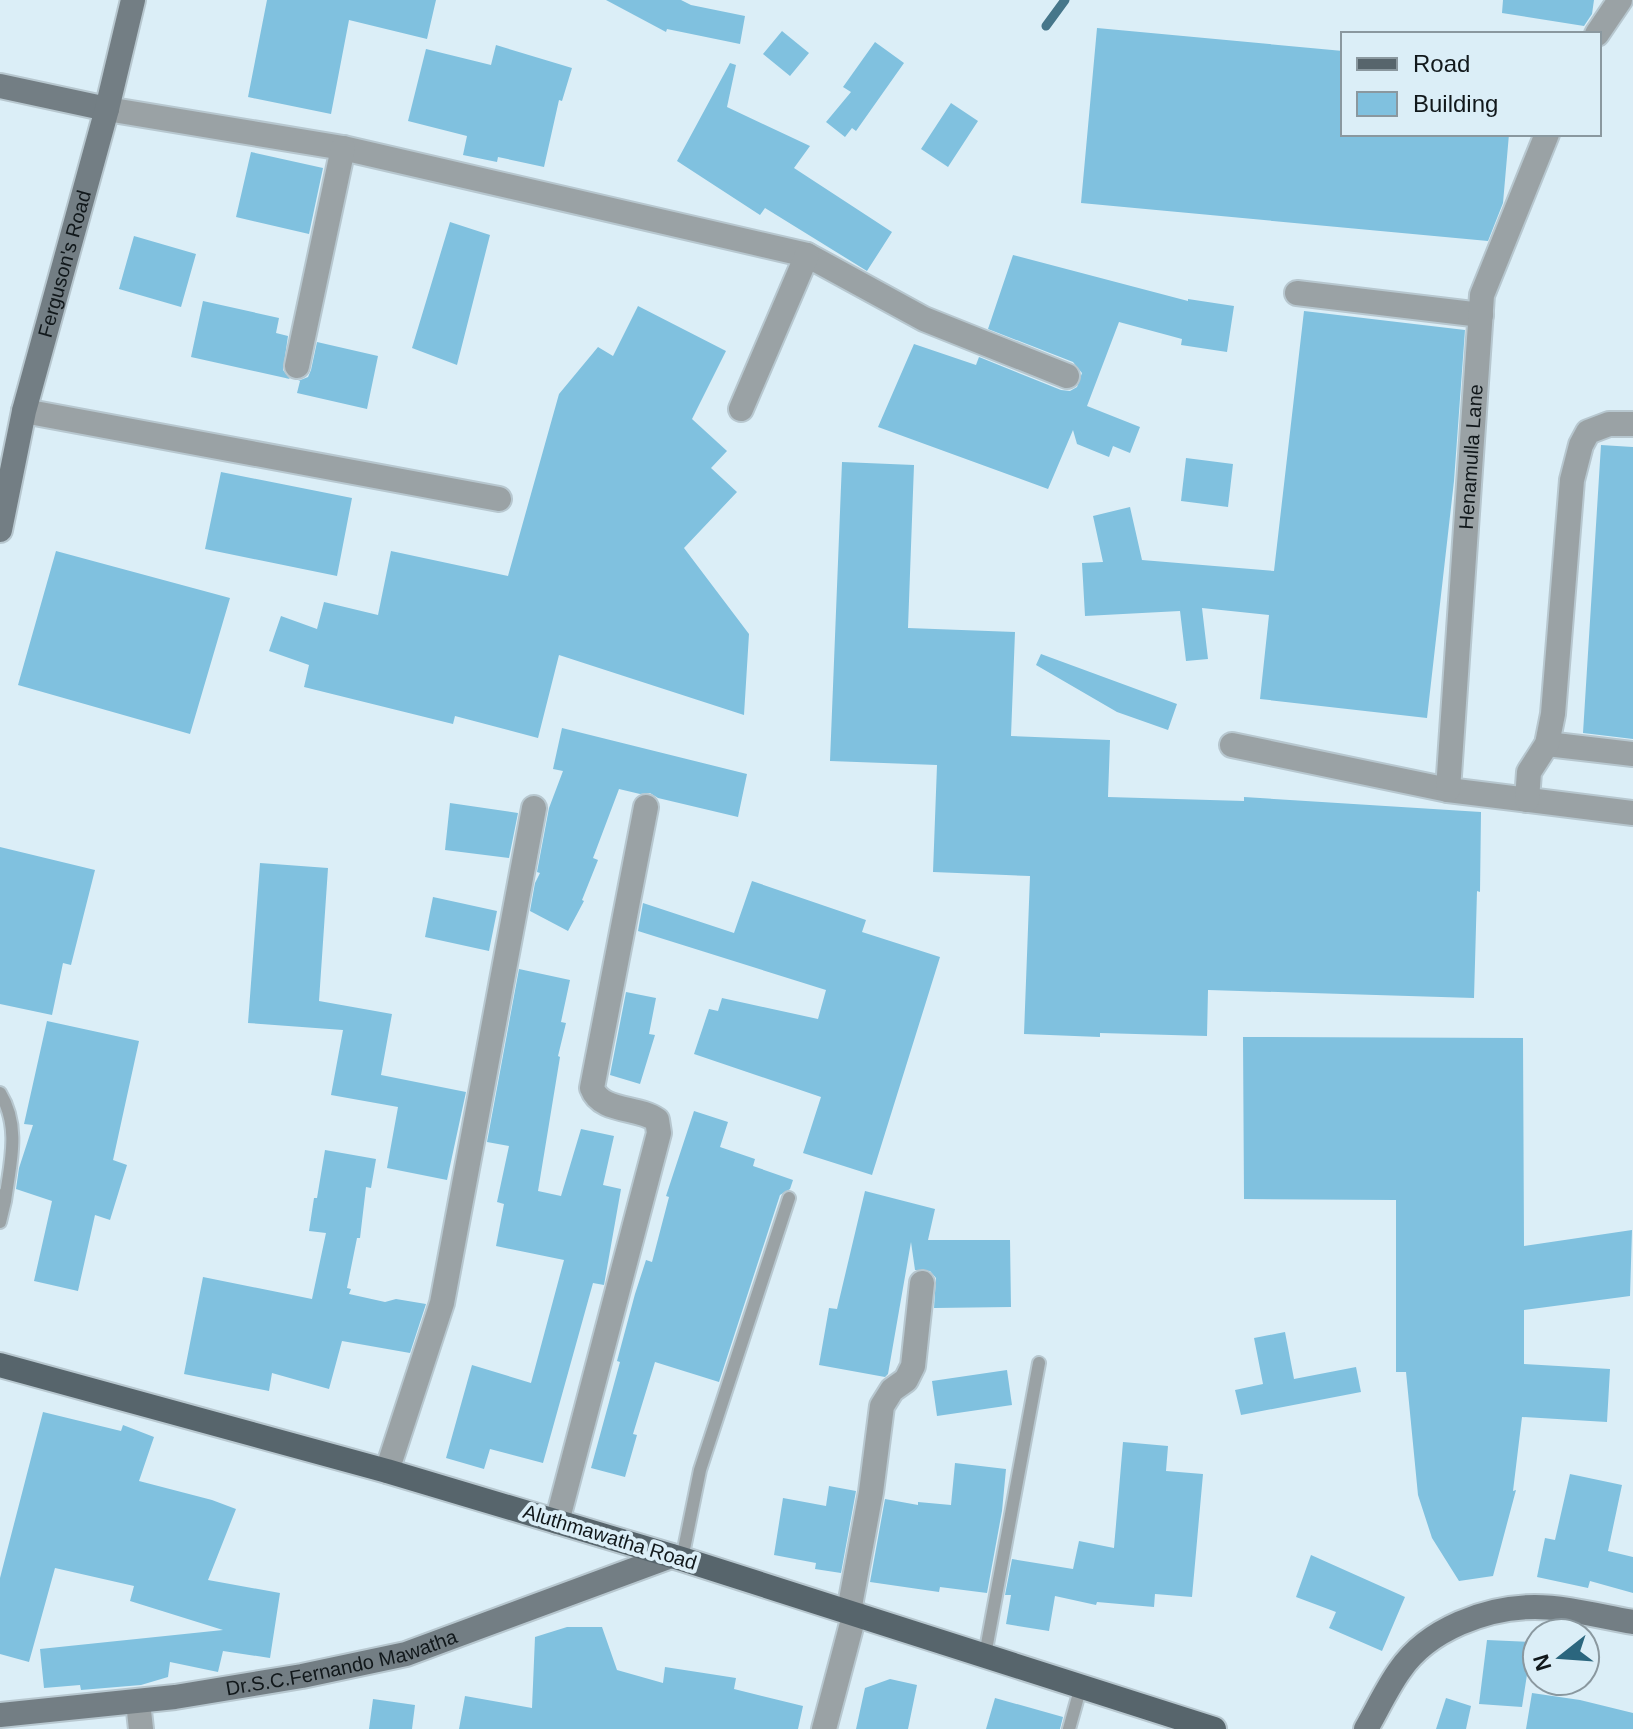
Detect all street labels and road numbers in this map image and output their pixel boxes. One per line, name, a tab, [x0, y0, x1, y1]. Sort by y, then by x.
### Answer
street label: Ferguson's Road	[34, 188, 95, 340]
street label: Henamulla Lane	[1455, 383, 1487, 530]
street label: Aluthmawatha Road	[521, 1500, 699, 1574]
street label: Dr.S.C.Fernando Mawatha	[224, 1625, 461, 1699]

